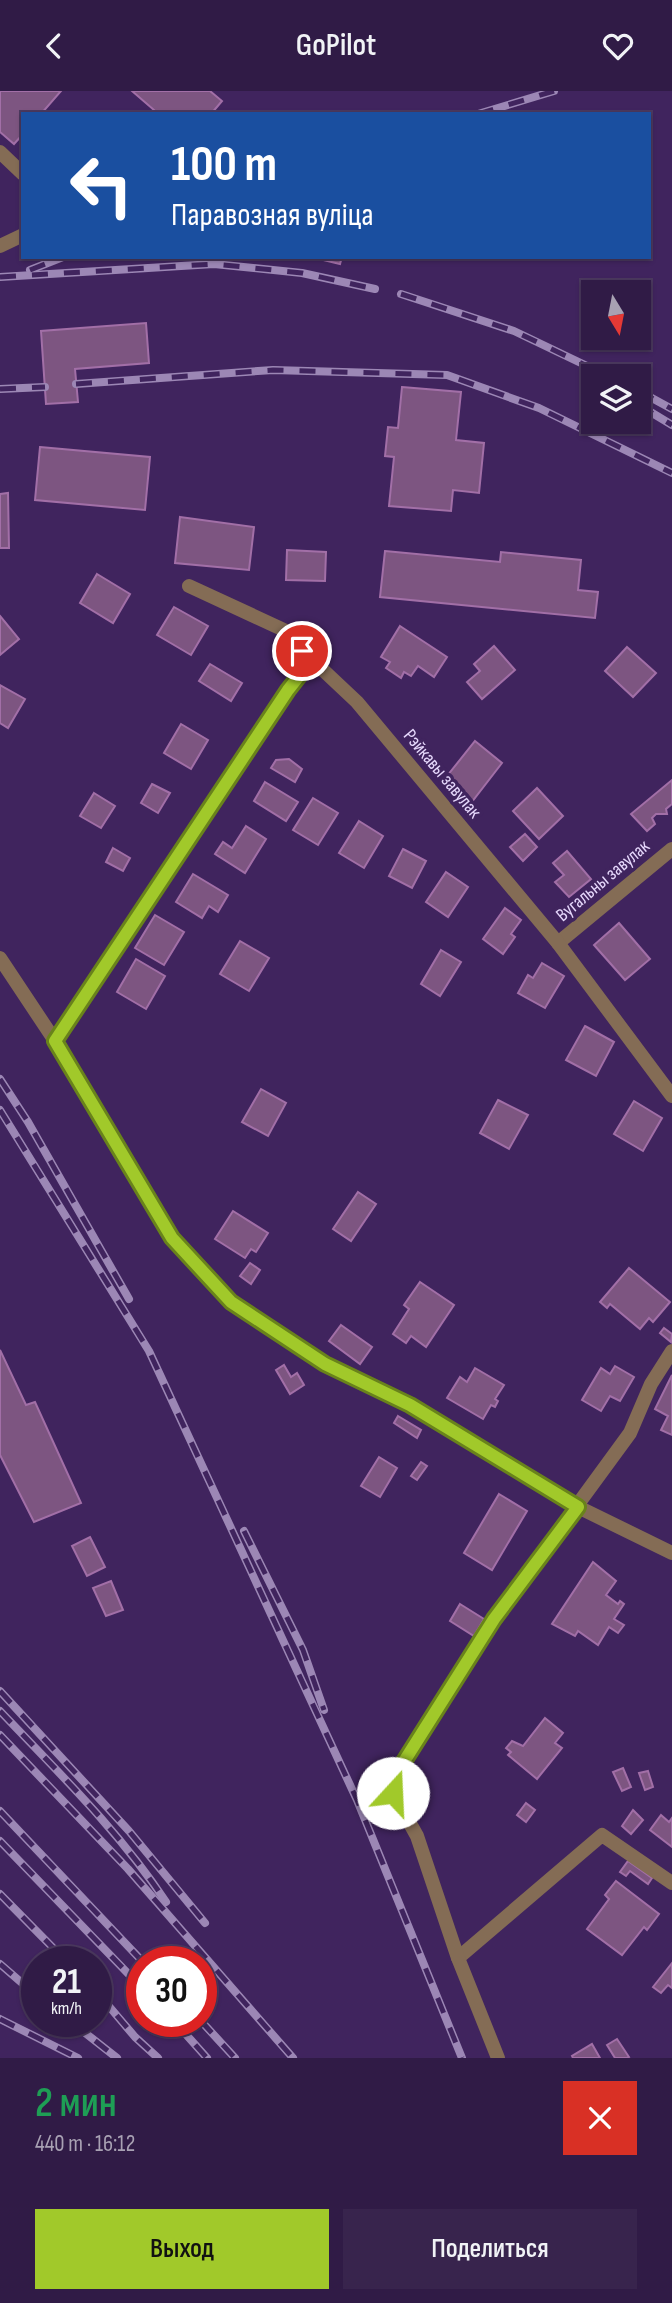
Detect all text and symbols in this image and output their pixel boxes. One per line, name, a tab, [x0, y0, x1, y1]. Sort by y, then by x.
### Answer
text: GoPilot	[296, 26, 376, 65]
icon: back	[35, 27, 73, 65]
icon: heart	[599, 27, 637, 65]
text: 100 m	[171, 136, 277, 195]
icon: left	[56, 140, 147, 231]
text: Паравозная вуліца	[171, 196, 373, 235]
north arrow	[581, 280, 651, 350]
map controls	[581, 280, 651, 434]
button: layers	[581, 364, 651, 434]
pin	[272, 621, 332, 681]
icon: arrive	[283, 632, 321, 670]
street label: Рэйкавы завулак	[398, 725, 486, 824]
street label: Вугальны завулак	[552, 835, 655, 927]
position arrow	[356, 1756, 430, 1830]
speed limit sign: 30	[126, 1946, 217, 2037]
text: 21	[52, 1961, 81, 2004]
text: km/h	[51, 1998, 82, 2019]
text: 2 мин	[35, 2078, 117, 2129]
button: close	[563, 2081, 637, 2155]
text: 440 m · 16:12	[35, 2130, 135, 2158]
button: Выход	[35, 2209, 329, 2289]
button: Поделиться	[343, 2209, 637, 2289]

